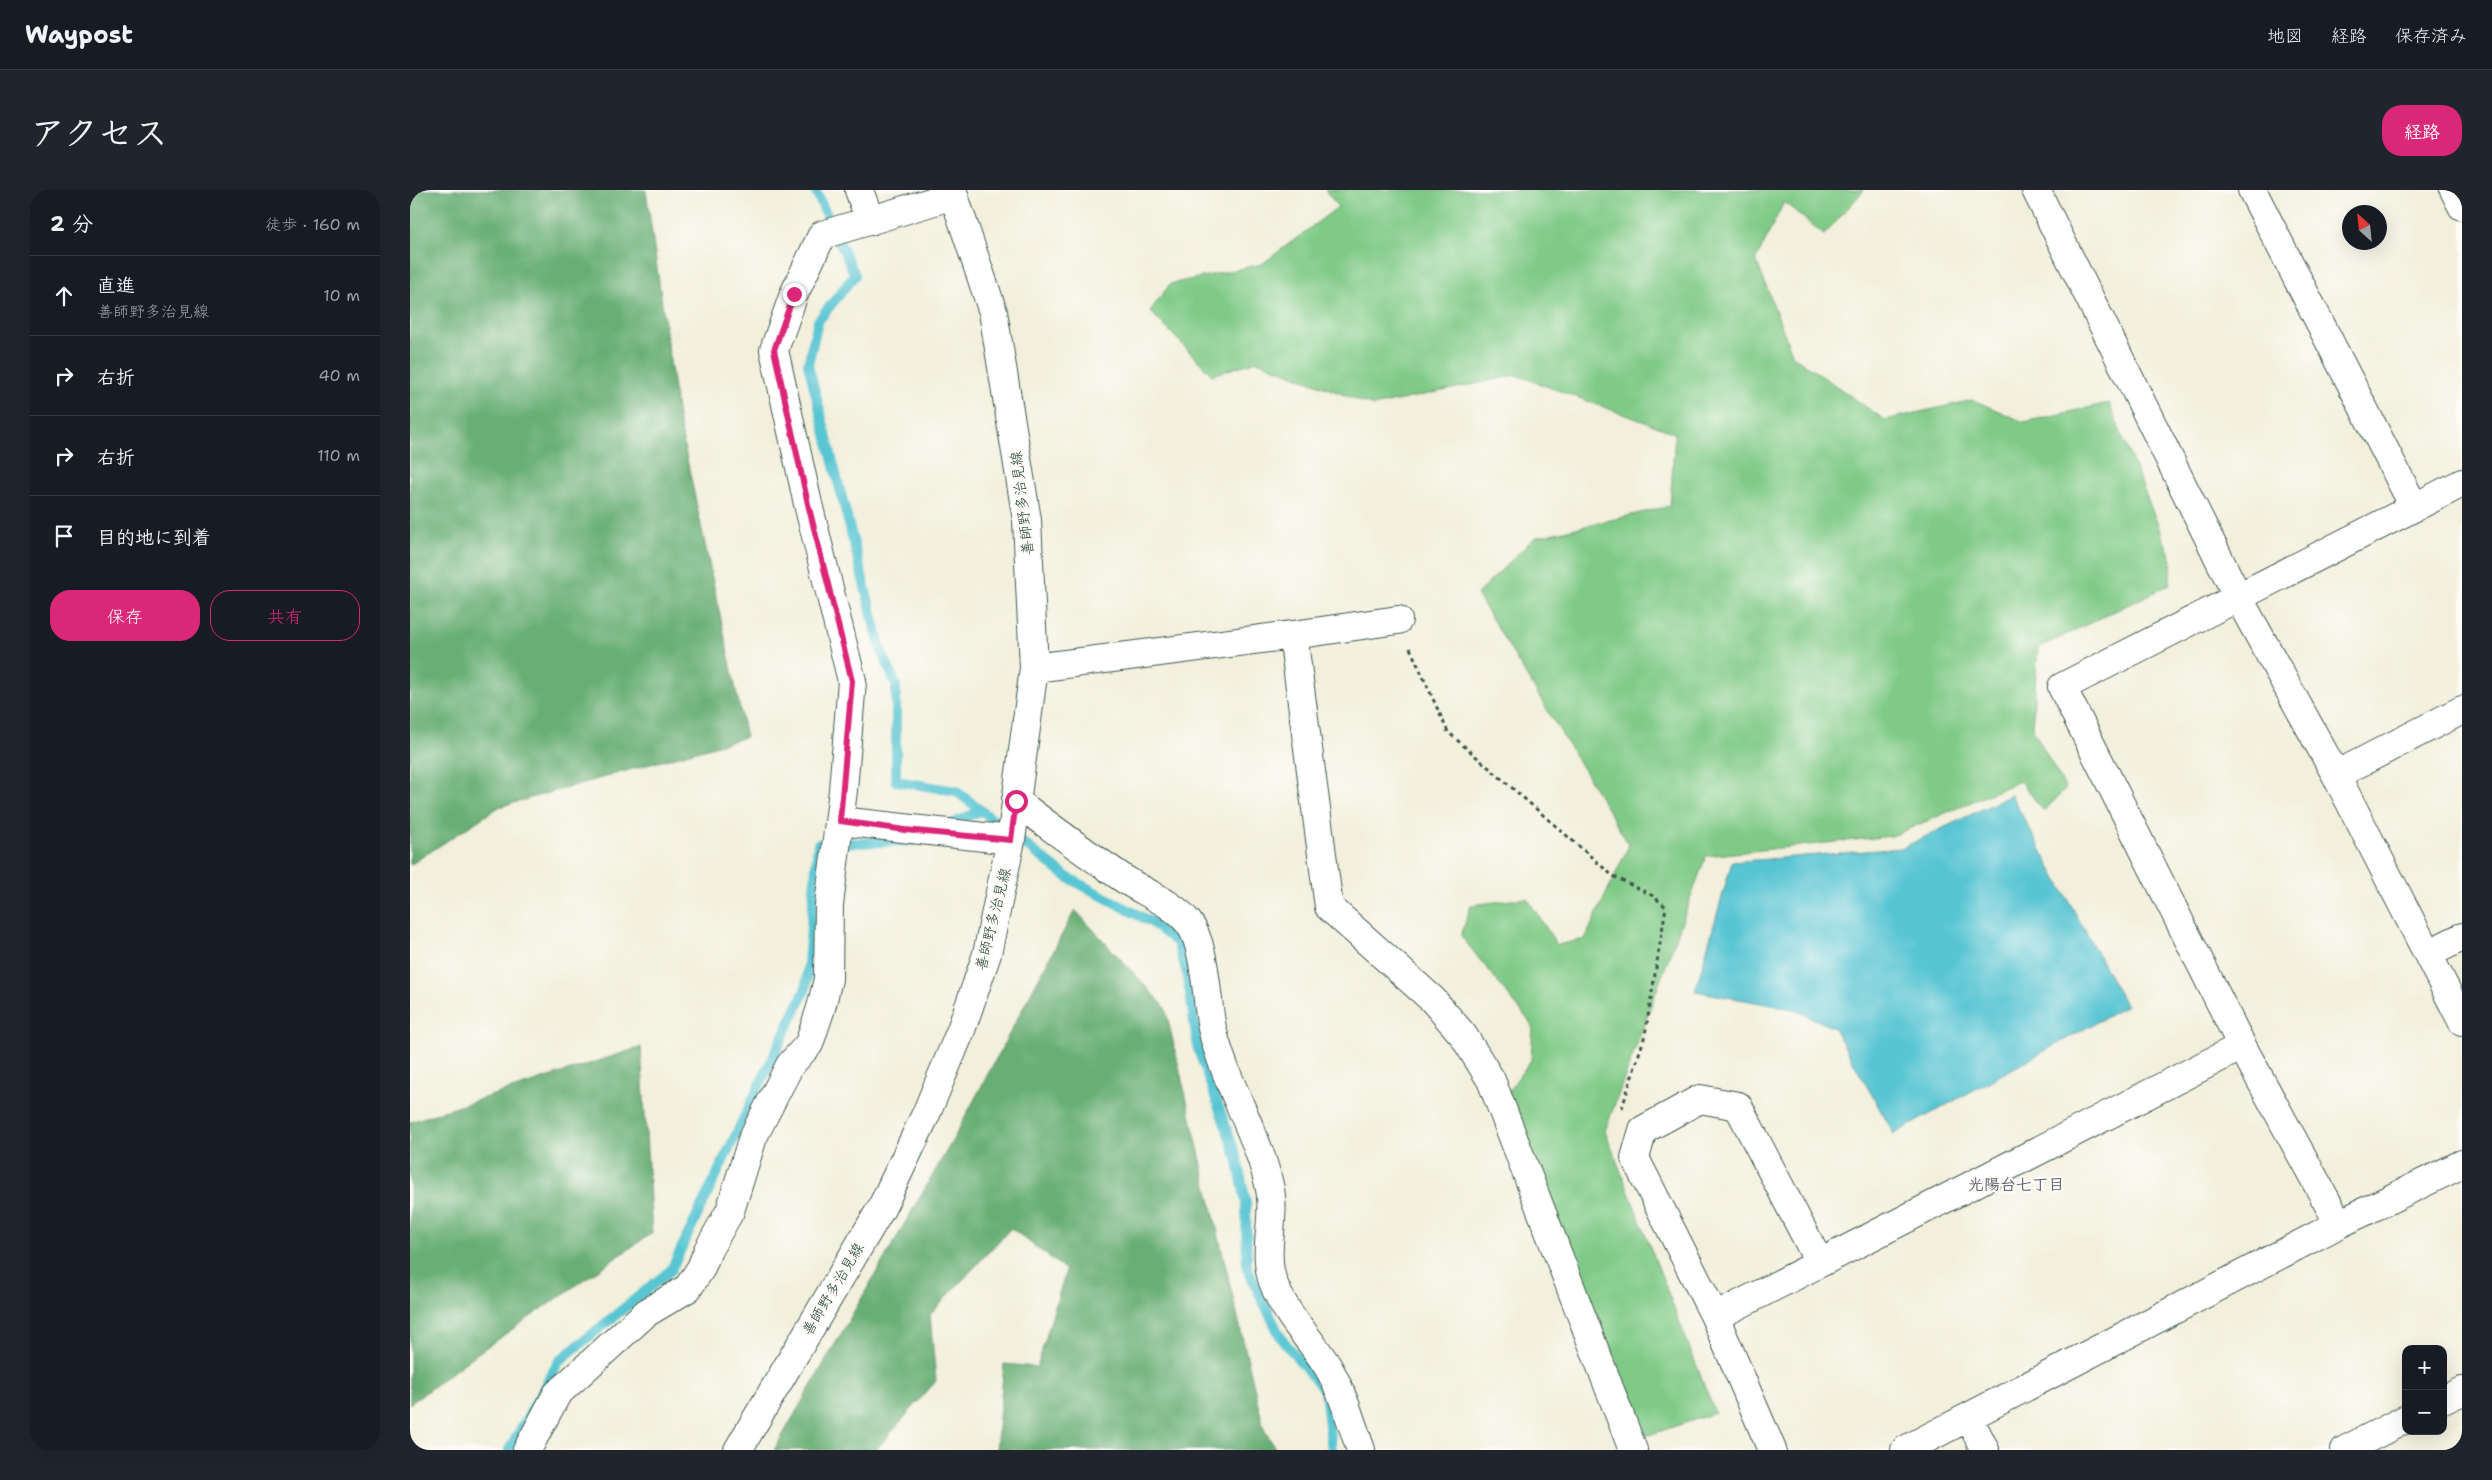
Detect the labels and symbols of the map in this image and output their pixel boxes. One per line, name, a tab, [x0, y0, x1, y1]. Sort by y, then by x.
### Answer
north arrow	[2342, 205, 2387, 250]
route end	[783, 283, 806, 306]
street label: 善師野多治見線	[1006, 450, 1038, 556]
route start	[1005, 790, 1028, 813]
street label: 善師野多治見線	[971, 866, 1015, 972]
district label: 光陽台七丁目	[1968, 1174, 2064, 1195]
street label: 善師野多治見線	[797, 1239, 869, 1339]

